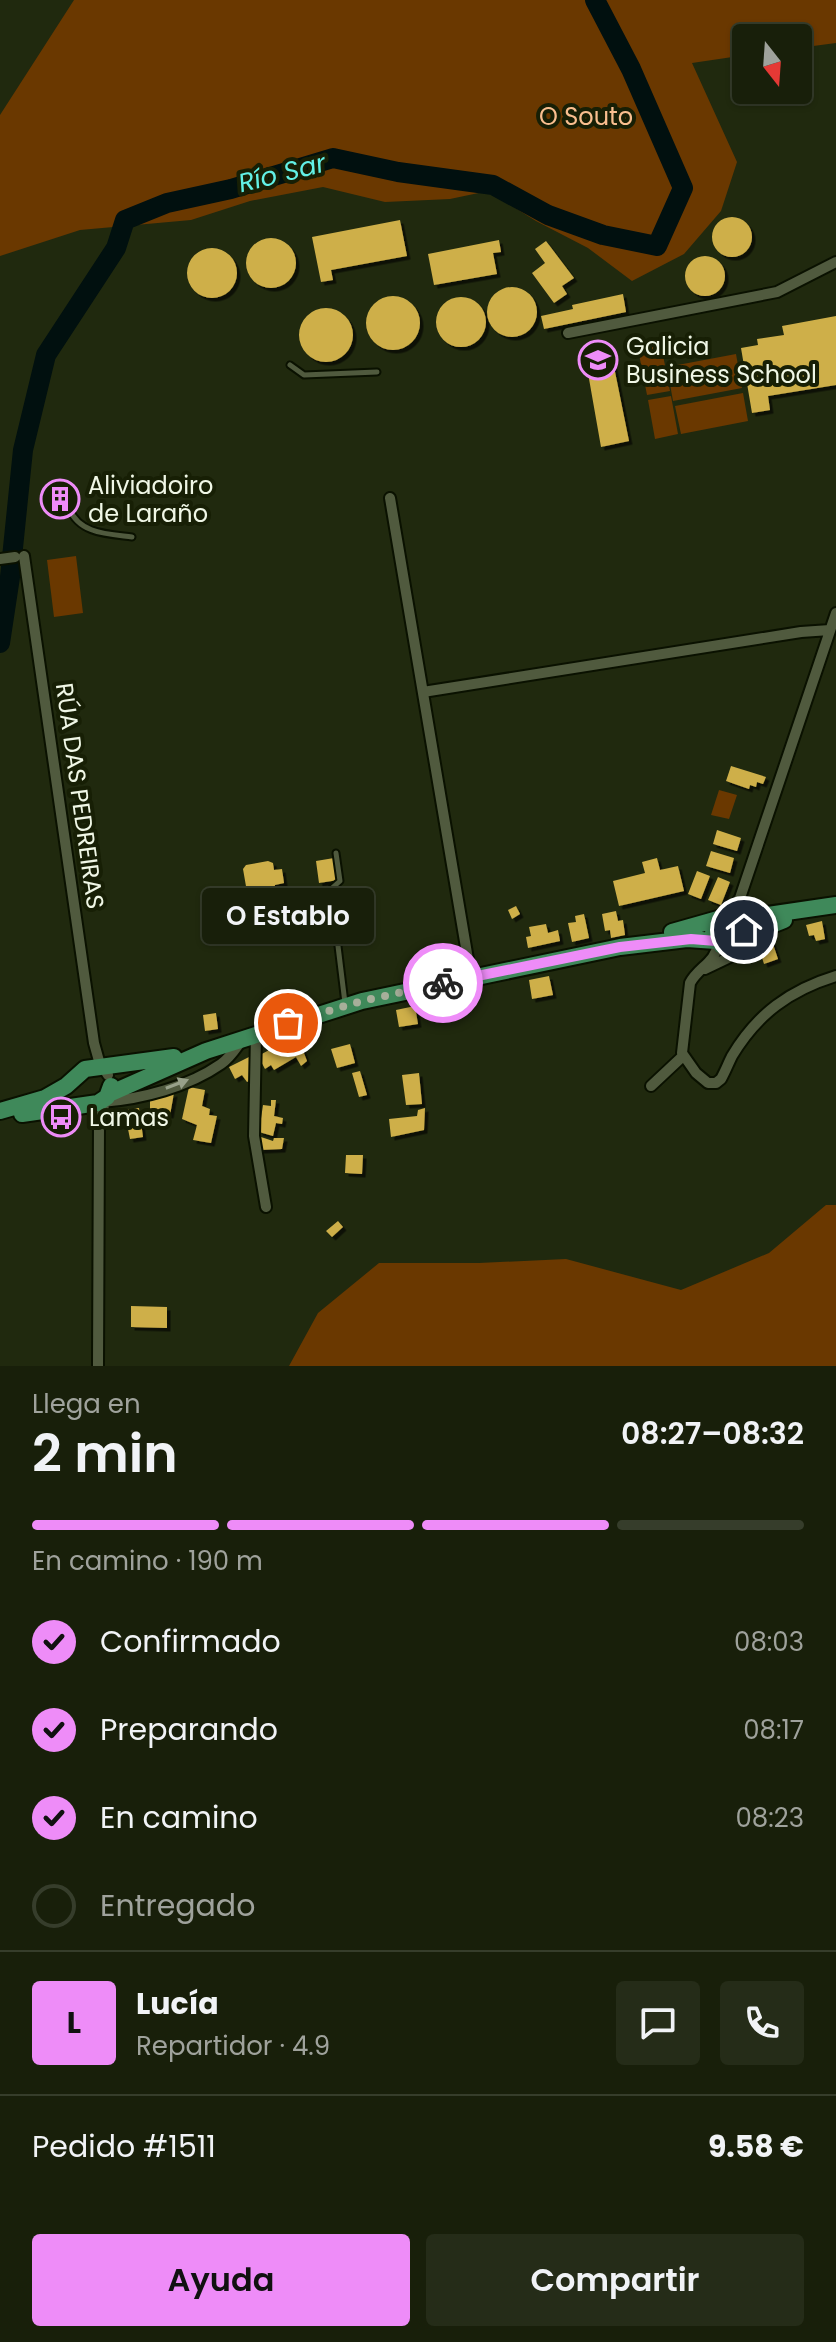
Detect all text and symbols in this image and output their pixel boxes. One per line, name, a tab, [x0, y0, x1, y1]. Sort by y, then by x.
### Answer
north arrow	[732, 24, 812, 104]
map controls	[732, 24, 812, 104]
park label: O Souto	[539, 100, 633, 133]
water label: Río Sar	[234, 144, 331, 201]
place label: Galicia Business School	[626, 330, 817, 391]
school or university icon: Galicia Business School	[577, 339, 619, 381]
place label: Aliviadoiro de Laraño	[88, 469, 213, 530]
building icon: Aliviadoiro de Laraño	[39, 478, 81, 520]
street label: RÚA DAS PEDREIRAS	[48, 681, 112, 911]
callout: O Establo	[202, 887, 374, 943]
pin	[710, 896, 778, 964]
text: O Establo	[226, 898, 350, 934]
icon: home	[722, 908, 766, 952]
courier	[403, 943, 483, 1023]
icon: bike	[421, 961, 465, 1005]
pin	[254, 989, 322, 1057]
icon: bag	[266, 1001, 310, 1045]
one-way arrow	[165, 1077, 189, 1090]
bus stop icon: Lamas	[40, 1096, 82, 1138]
place label: Lamas	[89, 1101, 169, 1134]
text: Llega en	[32, 1386, 141, 1422]
text: 08:27–08:32	[621, 1412, 804, 1455]
text: 2 min	[32, 1417, 178, 1490]
text: En camino · 190 m	[32, 1543, 263, 1579]
icon: check	[32, 1620, 76, 1664]
text: Confirmado	[100, 1620, 281, 1663]
text: 08:03	[734, 1624, 804, 1660]
icon: check	[32, 1708, 76, 1752]
text: Preparando	[100, 1708, 278, 1751]
text: 08:17	[743, 1712, 804, 1748]
icon: check	[32, 1796, 76, 1840]
text: En camino	[100, 1796, 258, 1839]
text: 08:23	[735, 1800, 804, 1836]
text: Entregado	[100, 1884, 255, 1927]
button: chat	[616, 1981, 700, 2065]
button: phone	[720, 1981, 804, 2065]
text: Lucía	[136, 1982, 219, 2025]
text: L	[67, 2001, 81, 2044]
text: Repartidor · 4.9	[136, 2028, 330, 2064]
text: Pedido #1511	[32, 2125, 216, 2168]
text: 9.58 €	[708, 2125, 804, 2168]
button: Ayuda	[32, 2234, 410, 2326]
button: Compartir	[426, 2234, 804, 2326]

